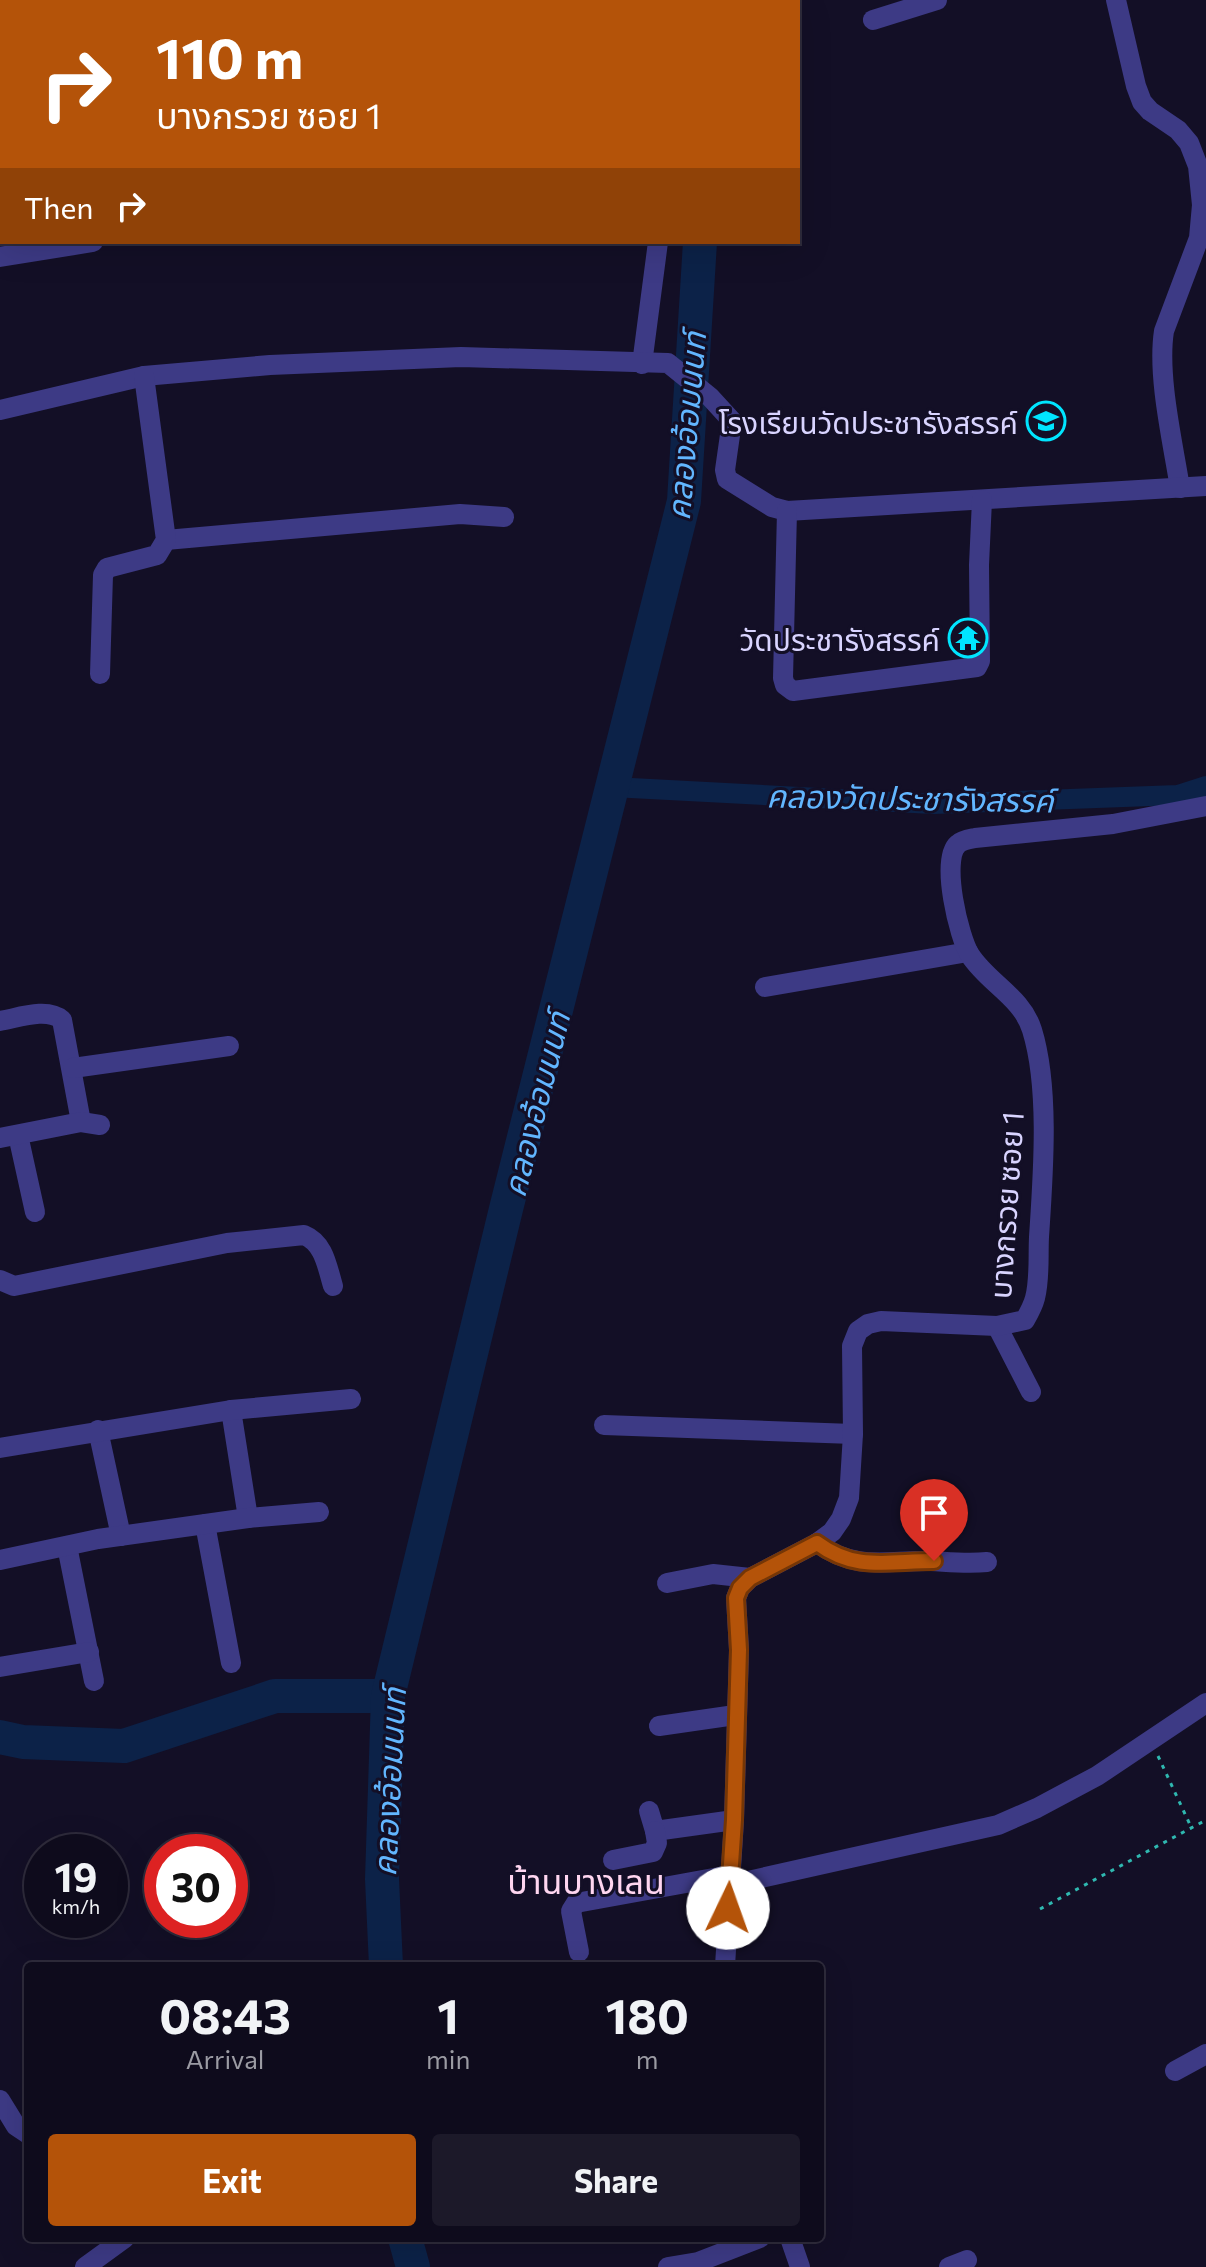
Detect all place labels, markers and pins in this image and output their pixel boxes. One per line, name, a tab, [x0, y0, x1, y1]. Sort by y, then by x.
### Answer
school or university icon: โรงเรียนวัดประชารังสรรค์	[1025, 400, 1067, 442]
place label: โรงเรียนวัดประชารังสรรค์	[718, 403, 1018, 440]
temple icon: วัดประชารังสรรค์	[947, 617, 989, 659]
place label: วัดประชารังสรรค์	[740, 620, 940, 657]
pin	[900, 1479, 968, 1561]

